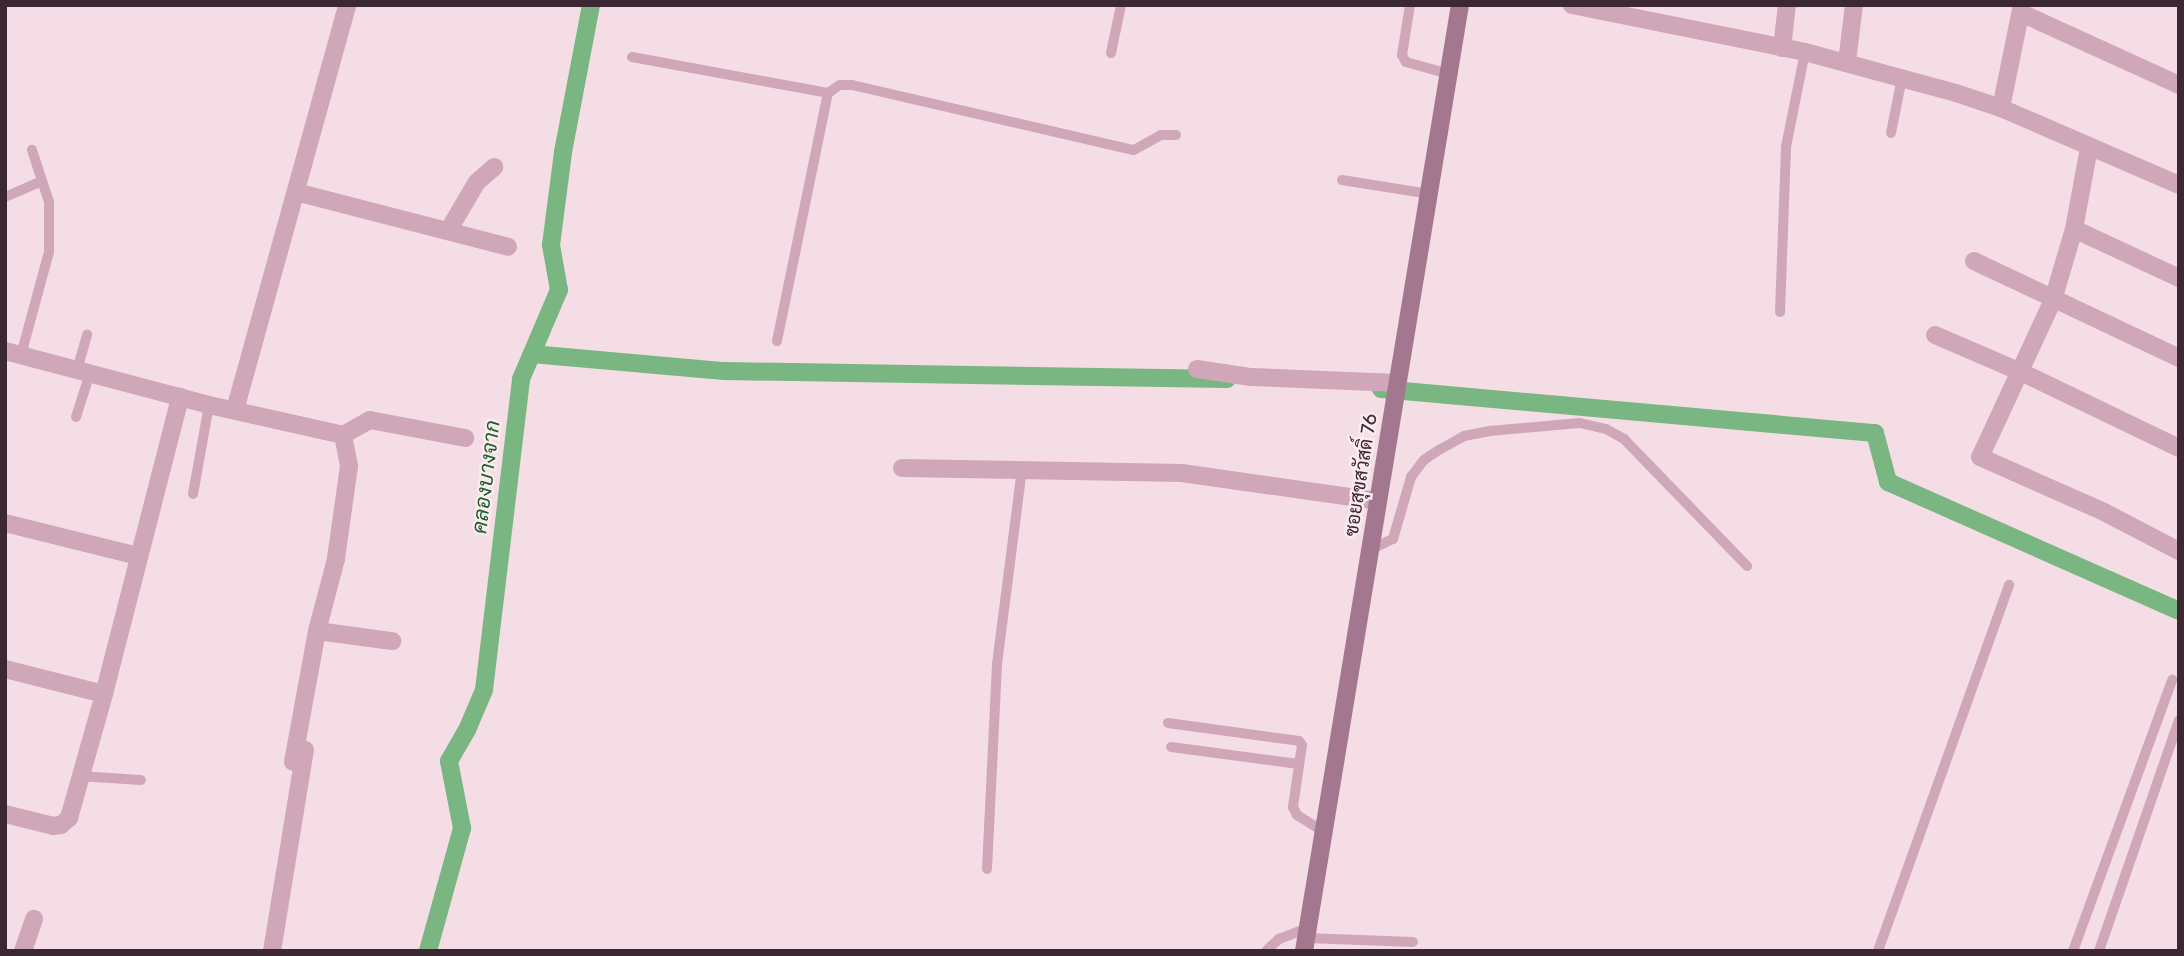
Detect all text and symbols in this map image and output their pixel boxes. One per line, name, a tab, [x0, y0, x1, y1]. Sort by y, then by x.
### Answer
street label: ซอยสุขสวัสดิ์ 76	[1340, 412, 1382, 538]
water label: คลองบางจาก	[467, 419, 505, 535]

